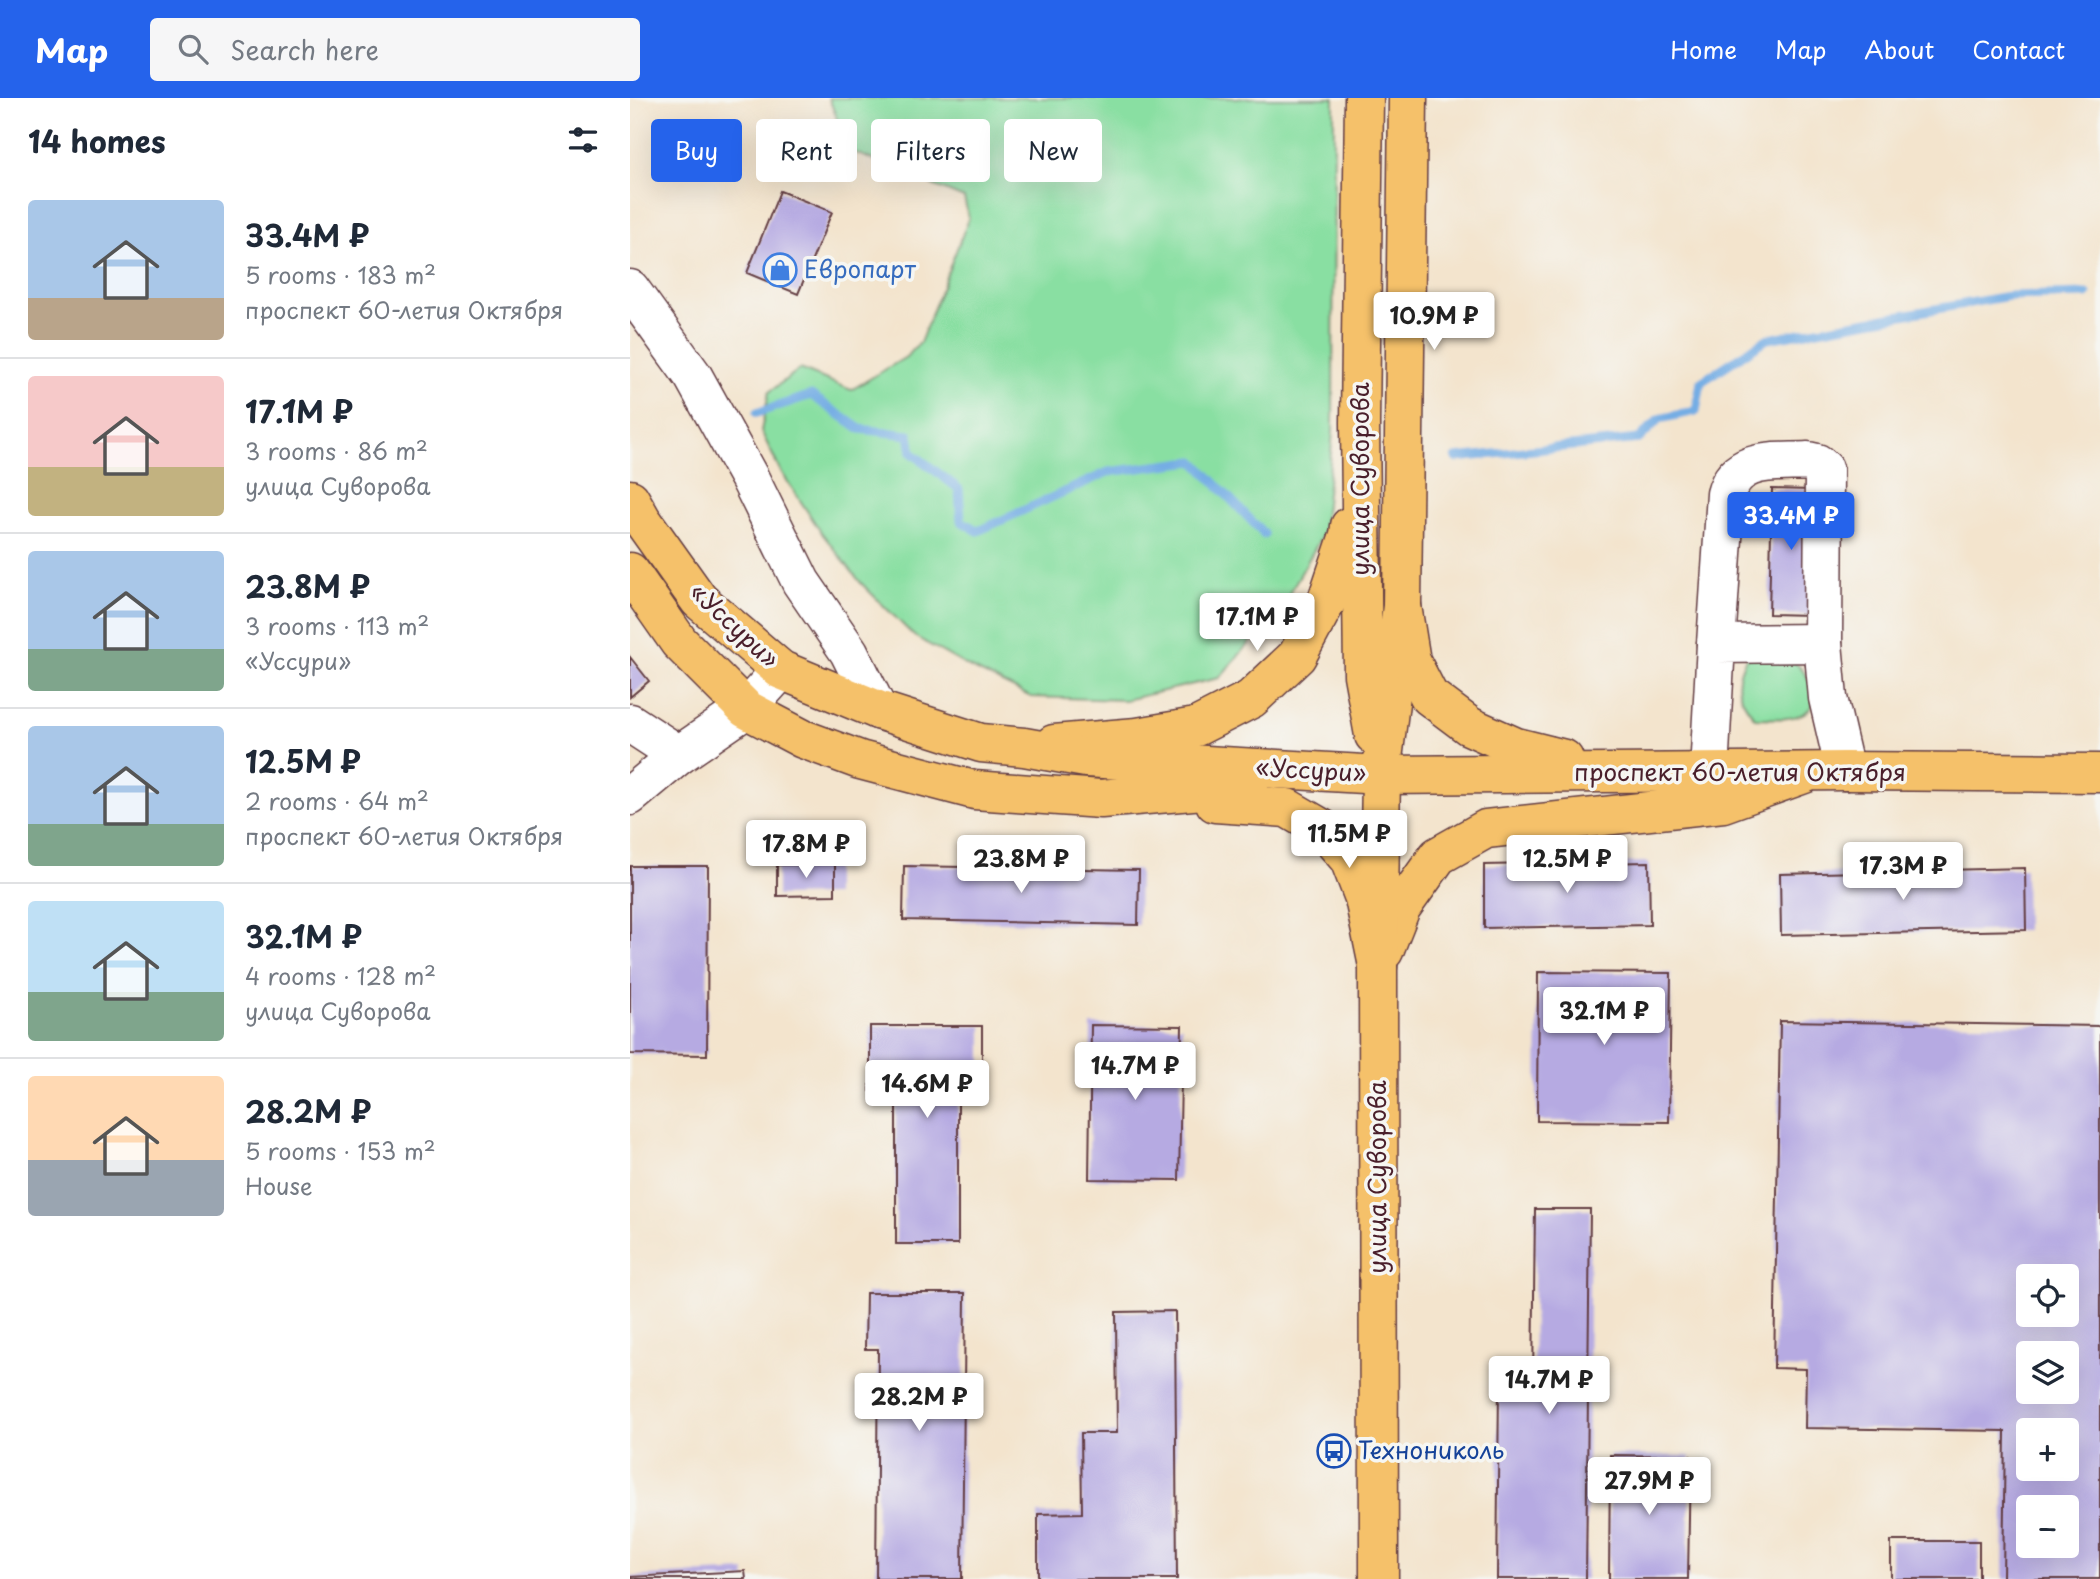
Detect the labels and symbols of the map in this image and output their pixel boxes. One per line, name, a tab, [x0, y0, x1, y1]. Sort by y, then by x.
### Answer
place label: Европарт	[804, 250, 916, 286]
shop icon: Европарт	[761, 251, 799, 289]
pin: 10.9M ₽	[1369, 292, 1499, 352]
street label: улица Суворова	[1341, 382, 1377, 576]
pin: 33.4M ₽	[1726, 492, 1856, 552]
street label: «Уссури»	[683, 574, 788, 675]
pin: 17.1M ₽	[1192, 594, 1322, 653]
street label: «Уссури»	[1255, 748, 1367, 790]
street label: проспект 60-летия Октября	[1574, 753, 1906, 789]
pin: 11.5M ₽	[1284, 810, 1414, 870]
pin: 17.8M ₽	[741, 820, 871, 880]
pin: 23.8M ₽	[956, 836, 1086, 895]
pin: 12.5M ₽	[1502, 836, 1632, 895]
pin: 17.3M ₽	[1838, 842, 1968, 902]
pin: 32.1M ₽	[1539, 988, 1669, 1047]
pin: 14.7M ₽	[1070, 1042, 1200, 1102]
pin: 14.6M ₽	[862, 1060, 992, 1120]
street label: улица Суворова	[1358, 1080, 1394, 1274]
pin: 14.7M ₽	[1484, 1356, 1614, 1416]
pin: 28.2M ₽	[854, 1374, 984, 1433]
place label: Технониколь	[1358, 1431, 1504, 1467]
bus stop icon: Технониколь	[1315, 1432, 1353, 1470]
pin: 27.9M ₽	[1584, 1458, 1714, 1517]

